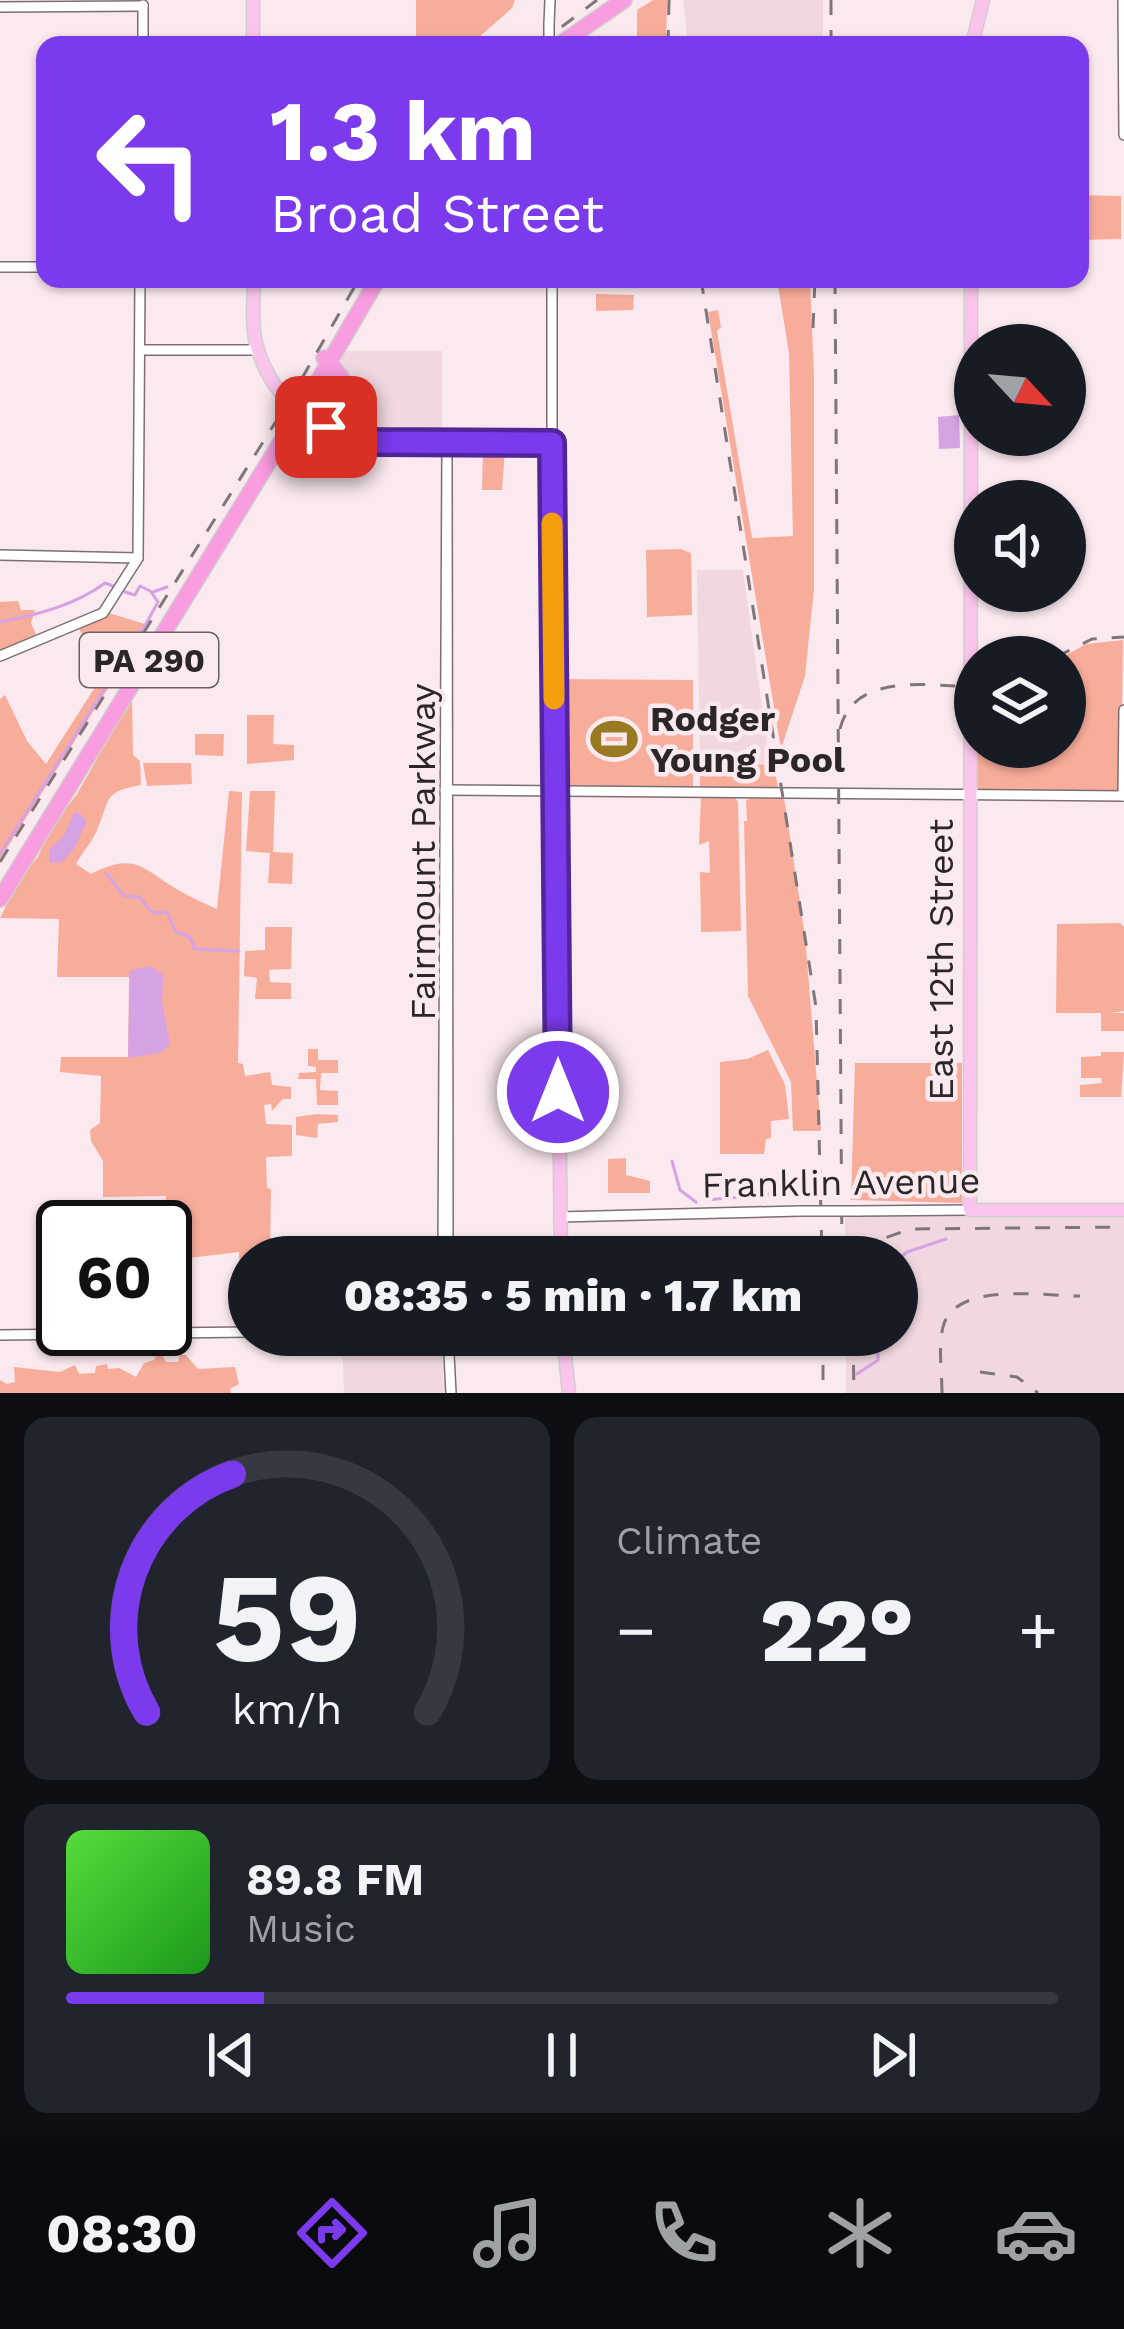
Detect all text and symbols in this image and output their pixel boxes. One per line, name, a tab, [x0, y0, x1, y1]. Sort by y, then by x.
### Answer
text: 1.3 km	[270, 82, 536, 180]
icon: left	[72, 84, 228, 240]
text: Broad Street	[270, 182, 604, 245]
north arrow	[954, 324, 1086, 456]
map controls	[954, 324, 1086, 768]
pin	[275, 376, 377, 478]
icon: arrive	[293, 394, 359, 460]
button: sound	[954, 480, 1086, 612]
road number: PA 290	[80, 633, 218, 687]
button: layers	[954, 636, 1086, 768]
street label: Fairmount Parkway	[402, 683, 444, 1021]
place label: Rodger Young Pool	[650, 698, 845, 781]
sports icon: Rodger Young Pool	[589, 714, 639, 764]
street label: East 12th Street	[920, 819, 962, 1101]
position arrow	[495, 1029, 621, 1155]
street label: Franklin Avenue	[701, 1160, 981, 1206]
speed limit sign: 60	[36, 1200, 192, 1356]
text: 08:35 · 5 min · 1.7 km	[344, 1269, 802, 1322]
text: Climate	[616, 1518, 762, 1563]
text: 59	[212, 1545, 362, 1691]
text: 22°	[760, 1577, 914, 1683]
text: −	[616, 1592, 656, 1669]
text: +	[1018, 1592, 1058, 1669]
text: km/h	[232, 1683, 342, 1733]
text: 89.8 FM	[246, 1853, 424, 1906]
text: Music	[246, 1906, 356, 1951]
icon: previous	[198, 2022, 264, 2088]
icon: pause	[529, 2022, 595, 2088]
icon: next	[860, 2022, 926, 2088]
icon: directions	[290, 2191, 374, 2275]
icon: music	[466, 2191, 550, 2275]
icon: phone	[642, 2191, 726, 2275]
icon: climate	[818, 2191, 902, 2275]
icon: car	[994, 2191, 1078, 2275]
text: 08:30	[46, 2202, 198, 2265]

